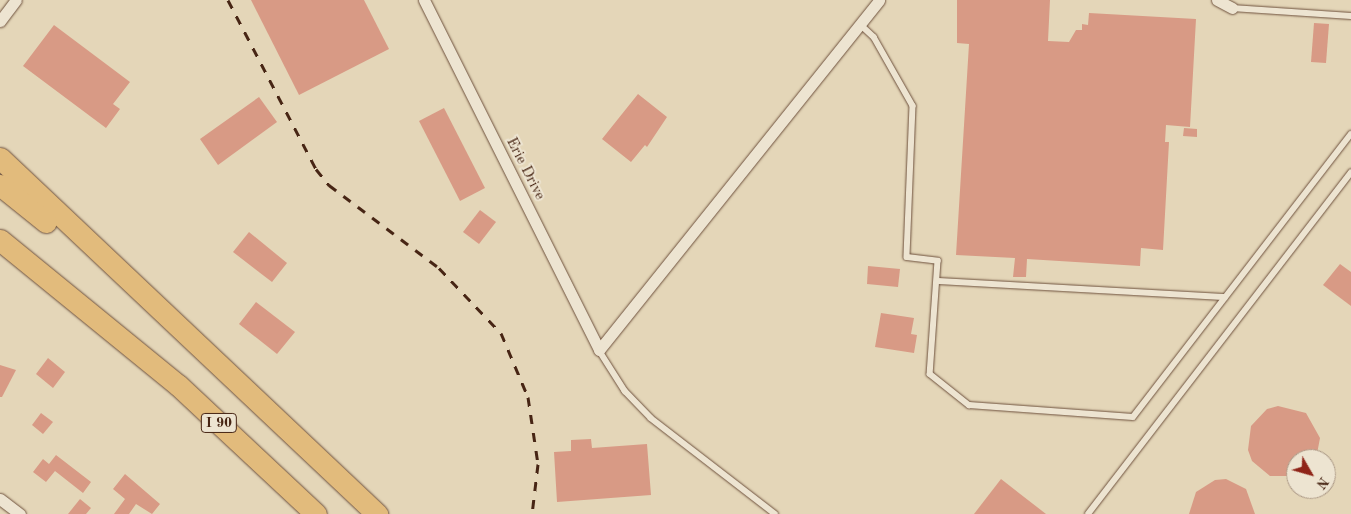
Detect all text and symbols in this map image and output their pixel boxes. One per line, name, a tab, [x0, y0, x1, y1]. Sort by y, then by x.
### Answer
street label: Erie Drive	[502, 135, 548, 203]
road number: I 90	[200, 412, 238, 434]
north arrow	[1286, 449, 1336, 499]
text: N	[1313, 474, 1331, 491]

